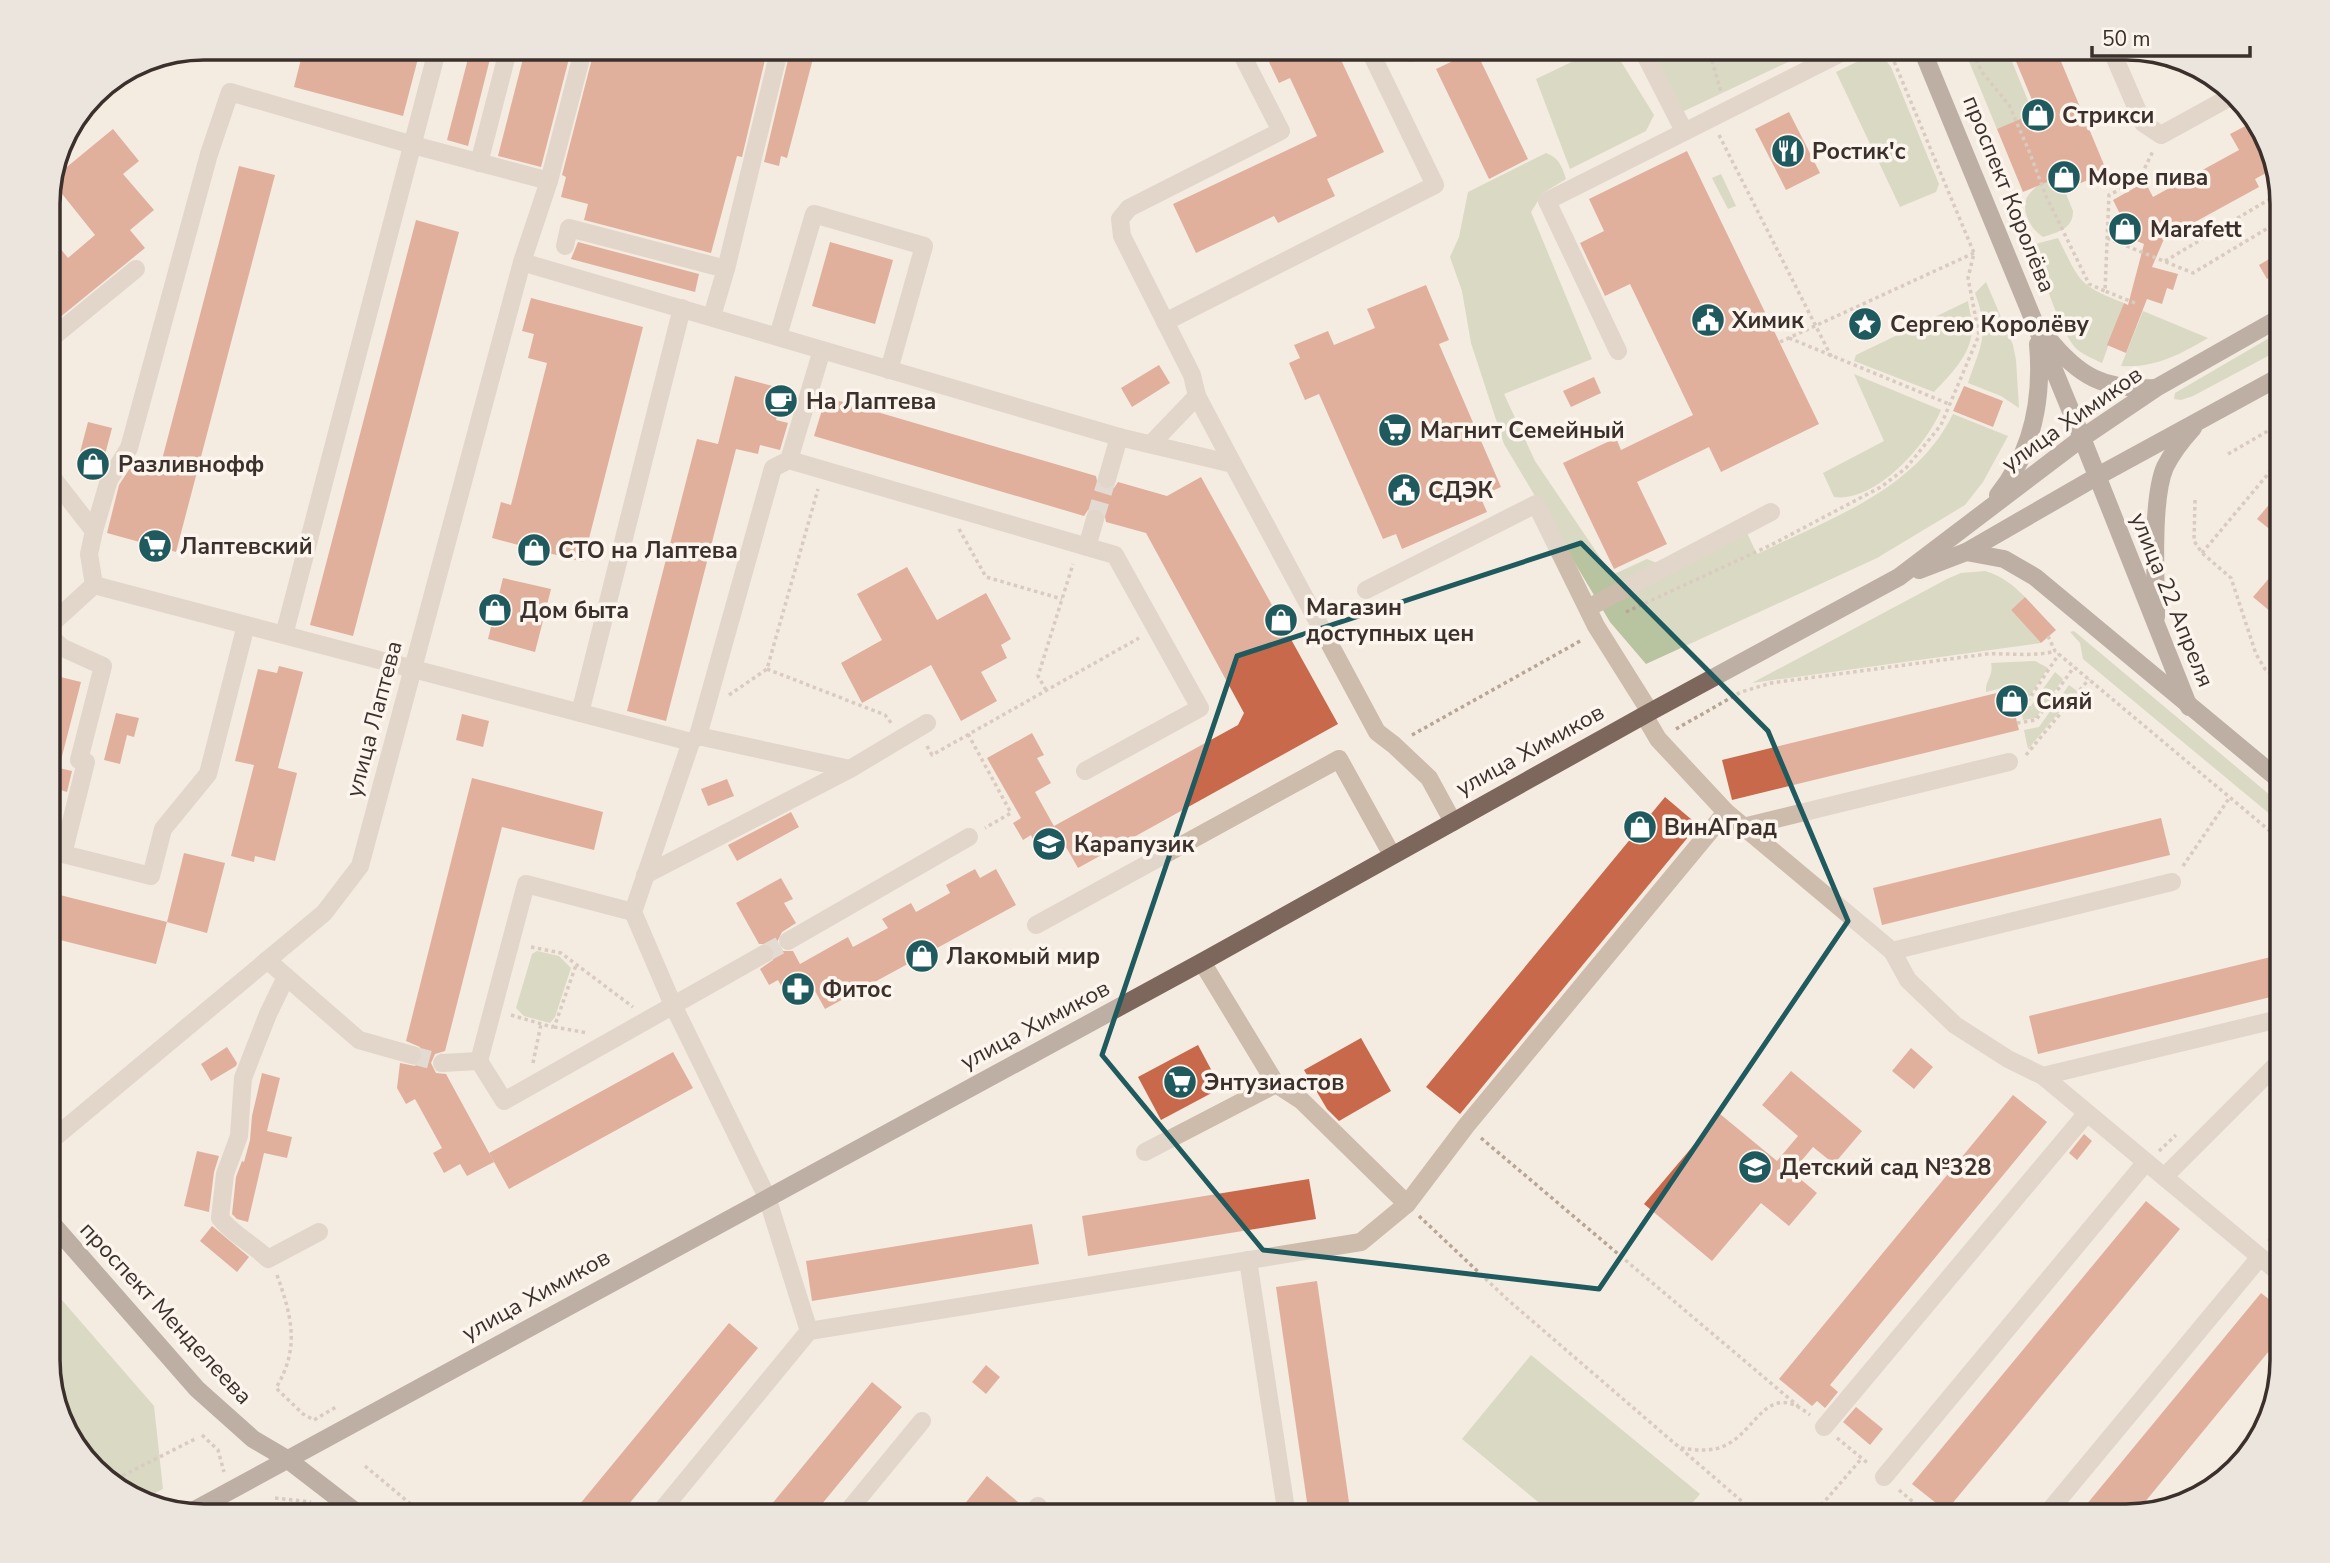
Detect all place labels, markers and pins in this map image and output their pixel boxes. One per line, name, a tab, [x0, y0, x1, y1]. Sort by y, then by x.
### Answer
shop icon: Стрикси	[2019, 96, 2057, 134]
place label: Стрикси	[2062, 100, 2154, 131]
restaurant icon: Ростик'с	[1769, 132, 1807, 170]
place label: Ростик'с	[1812, 136, 1906, 167]
shop icon: Море пива	[2045, 158, 2083, 196]
place label: Море пива	[2088, 162, 2208, 193]
shop icon: Marafett	[2106, 210, 2144, 248]
place label: Marafett	[2150, 214, 2242, 245]
public building icon: Химик	[1689, 301, 1727, 339]
place label: Химик	[1731, 305, 1804, 336]
place icon: Сергею Королёву	[1846, 305, 1884, 343]
place label: Сергею Королёву	[1890, 309, 2090, 340]
cafe icon: На Лаптева	[762, 382, 800, 420]
place label: На Лаптева	[806, 386, 937, 417]
supermarket icon: Магнит Семейный	[1376, 411, 1414, 449]
place label: Магнит Семейный	[1420, 415, 1625, 446]
shop icon: Разливнофф	[74, 445, 112, 483]
place label: Разливнофф	[118, 449, 264, 480]
public building icon: СДЭК	[1385, 471, 1423, 509]
place label: СДЭК	[1428, 475, 1494, 506]
supermarket icon: Лаптевский	[136, 527, 174, 565]
place label: Лаптевский	[180, 531, 313, 562]
shop icon: СТО на Лаптева	[515, 531, 553, 569]
place label: СТО на Лаптева	[558, 535, 738, 566]
shop icon: Дом быта	[476, 591, 514, 629]
place label: Магазин доступных цен	[1306, 592, 1474, 649]
place label: Дом быта	[520, 595, 629, 626]
shop icon: Магазин доступных цен	[1262, 601, 1300, 639]
shop icon: Сияй	[1993, 682, 2031, 720]
place label: Сияй	[2036, 686, 2092, 717]
shop icon: ВинАГрад	[1621, 808, 1659, 846]
place label: ВинАГрад	[1664, 812, 1777, 843]
school or university icon: Карапузик	[1030, 825, 1068, 863]
place label: Карапузик	[1074, 829, 1195, 860]
shop icon: Лакомый мир	[903, 937, 941, 975]
place label: Лакомый мир	[946, 941, 1100, 972]
pharmacy icon: Фитос	[779, 970, 817, 1008]
place label: Фитос	[822, 974, 892, 1005]
supermarket icon: Энтузиастов	[1161, 1063, 1199, 1101]
place label: Энтузиастов	[1204, 1067, 1344, 1098]
school or university icon: Детский сад №328	[1736, 1148, 1774, 1186]
place label: Детский сад №328	[1780, 1152, 1991, 1183]

